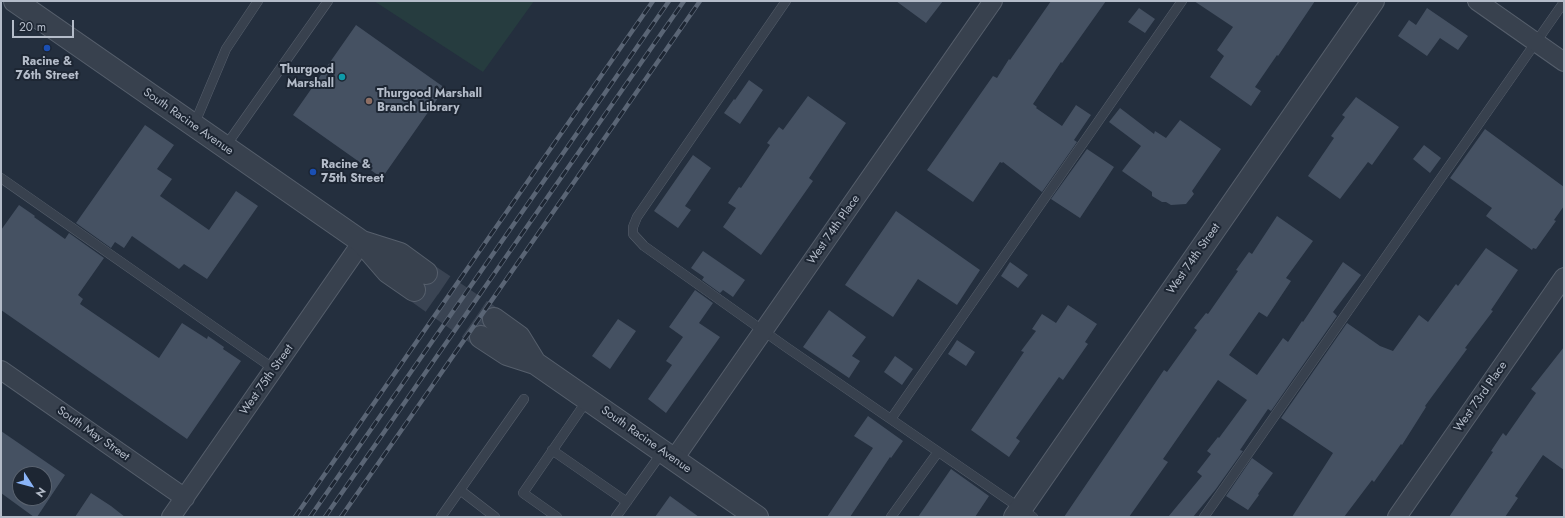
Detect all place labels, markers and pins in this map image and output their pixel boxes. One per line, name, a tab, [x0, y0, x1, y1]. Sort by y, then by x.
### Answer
marker: Racine & 76th Street	[42, 43, 52, 53]
place label: Racine & 76th Street	[15, 55, 79, 83]
place label: Thurgood Marshall	[280, 63, 334, 91]
marker: Thurgood Marshall	[337, 72, 347, 82]
place label: Thurgood Marshall Branch Library	[377, 87, 482, 115]
marker: Thurgood Marshall Branch Library	[364, 96, 374, 106]
place label: Racine & 75th Street	[321, 158, 384, 186]
marker: Racine & 75th Street	[308, 167, 318, 177]

